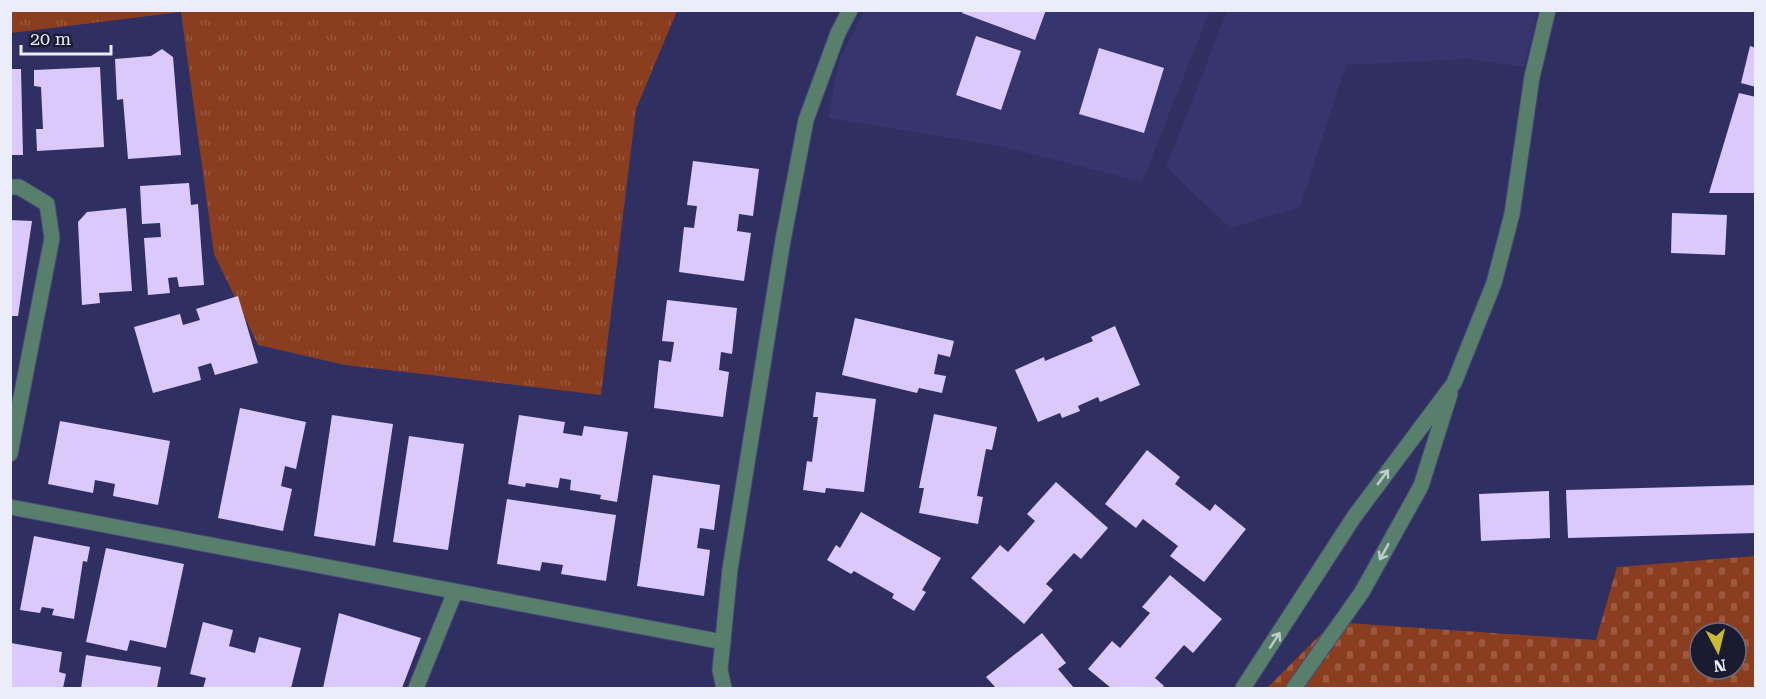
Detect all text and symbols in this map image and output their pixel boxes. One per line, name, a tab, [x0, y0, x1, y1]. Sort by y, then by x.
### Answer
scale bar	[21, 18, 111, 56]
text: 20 m	[30, 28, 71, 49]
one-way arrow	[1377, 470, 1389, 486]
one-way arrow	[1378, 543, 1389, 561]
north arrow	[1688, 621, 1748, 681]
one-way arrow	[1270, 632, 1282, 649]
text: N	[1712, 655, 1727, 676]

